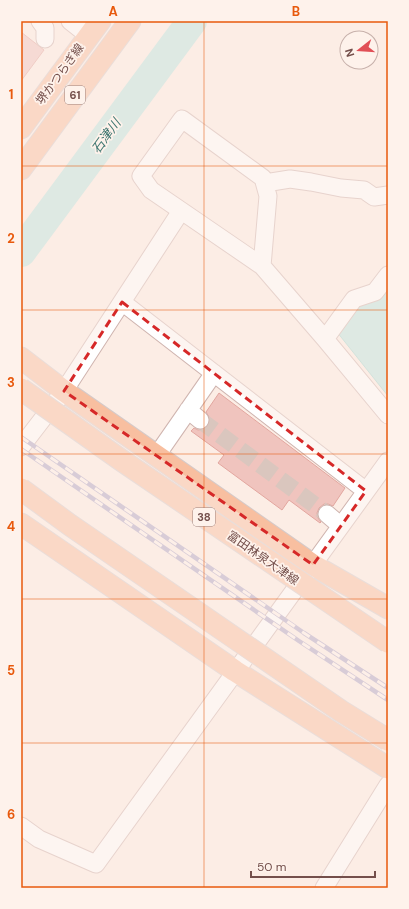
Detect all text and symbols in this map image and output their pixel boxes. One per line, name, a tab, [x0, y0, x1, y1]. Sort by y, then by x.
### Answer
text: A	[108, 3, 118, 20]
text: B	[292, 3, 300, 20]
north arrow	[339, 30, 379, 70]
street label: 堺かつらぎ線	[32, 40, 88, 108]
text: N	[342, 47, 357, 59]
text: 1	[9, 86, 13, 103]
road number: 61	[65, 86, 85, 104]
water label: 石津川	[88, 114, 126, 157]
text: 2	[7, 230, 15, 247]
text: 3	[7, 374, 15, 391]
road number: 38	[193, 508, 215, 526]
text: 4	[7, 518, 15, 535]
street label: 富田林泉大津線	[224, 527, 302, 589]
text: 5	[7, 662, 15, 679]
text: 6	[7, 806, 15, 823]
scale bar	[251, 853, 375, 879]
text: 50 m	[257, 859, 286, 875]

